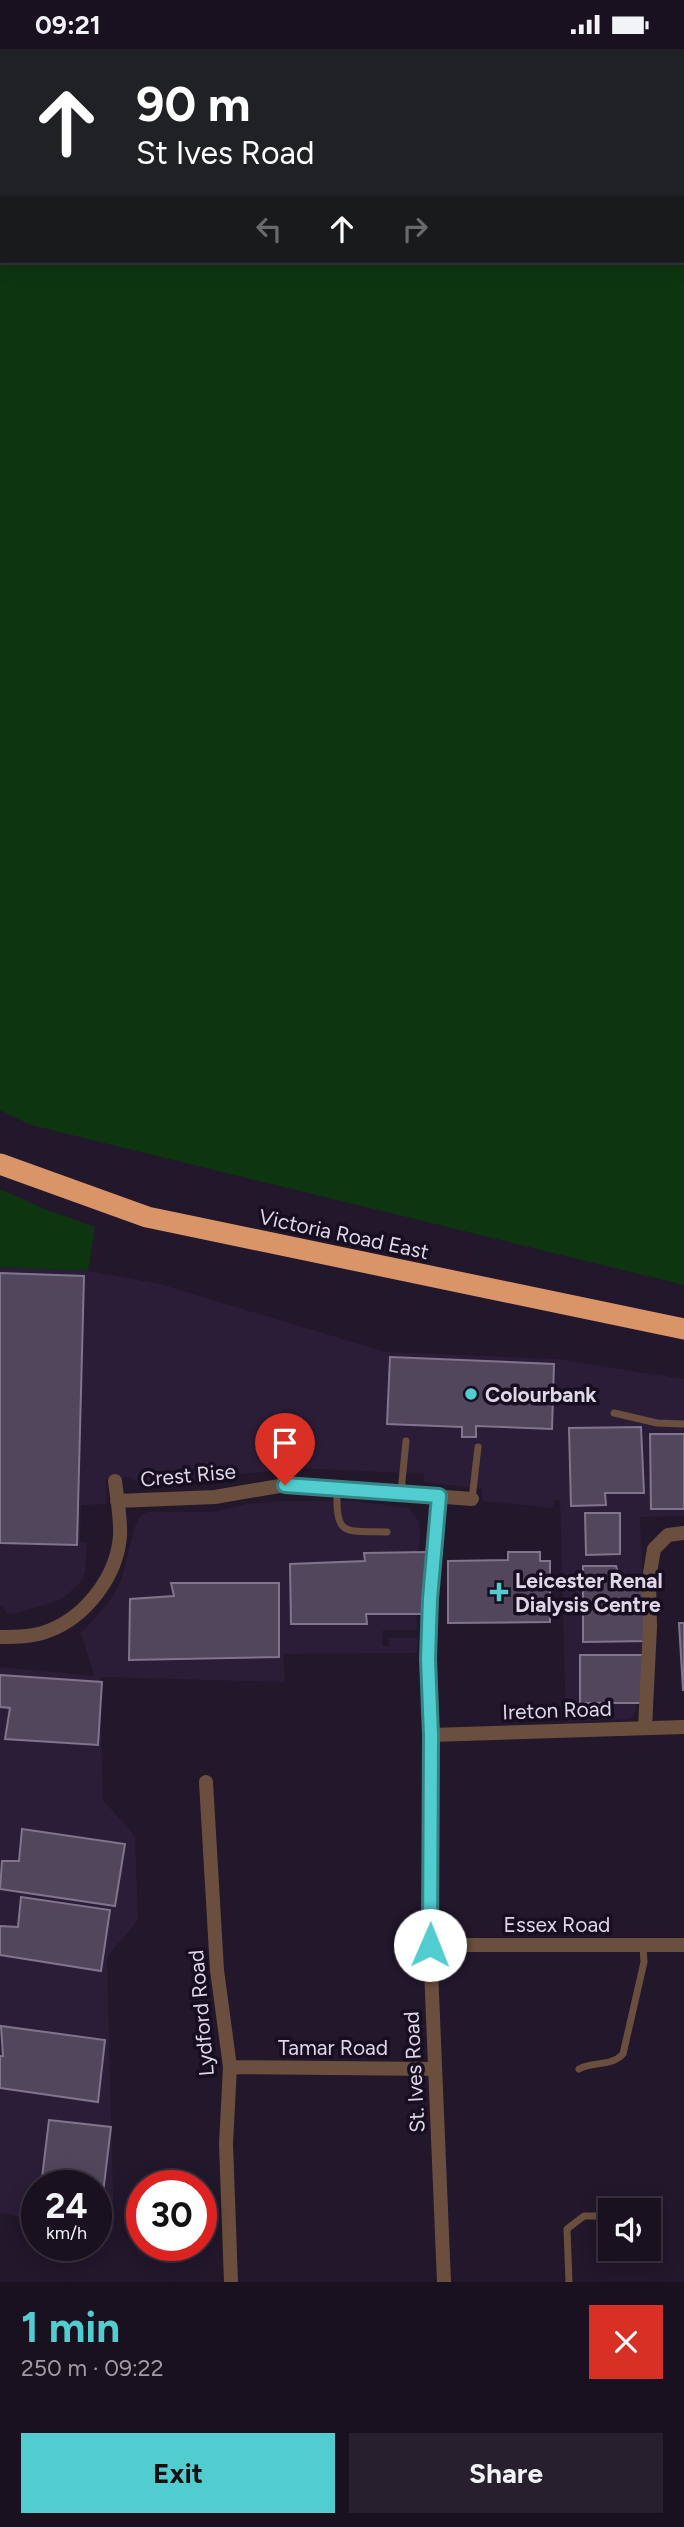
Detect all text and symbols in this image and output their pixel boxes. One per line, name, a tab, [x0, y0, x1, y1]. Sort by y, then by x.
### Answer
text: 09:21	[35, 9, 101, 41]
text: 90 m	[136, 74, 251, 133]
icon: ahead	[21, 77, 112, 168]
text: St Ives Road	[136, 134, 315, 172]
icon: left	[250, 210, 288, 248]
icon: ahead	[323, 210, 361, 248]
icon: right	[396, 210, 434, 248]
street label: Victoria Road East	[257, 1204, 431, 1264]
place label: Colourbank	[485, 1382, 597, 1407]
marker: Colourbank	[463, 1386, 479, 1402]
pin	[255, 1413, 315, 1485]
icon: arrive	[266, 1424, 304, 1462]
street label: Crest Rise	[139, 1458, 237, 1492]
place label: Leicester Renal Dialysis Centre	[515, 1568, 663, 1617]
marker: Leicester Renal Dialysis Centre	[489, 1582, 509, 1602]
street label: Ireton Road	[502, 1696, 612, 1724]
position arrow	[393, 1908, 467, 1982]
street label: Essex Road	[504, 1912, 610, 1937]
street label: Lydford Road	[183, 1949, 219, 2077]
street label: St. Ives Road	[398, 2011, 430, 2133]
street label: Tamar Road	[278, 2035, 388, 2060]
speed limit sign: 30	[126, 2170, 217, 2261]
text: 24	[45, 2185, 88, 2227]
map controls	[598, 2198, 661, 2261]
button: sound	[598, 2198, 661, 2261]
text: km/h	[46, 2222, 87, 2244]
text: 1 min	[21, 2302, 120, 2353]
button: close	[589, 2305, 663, 2379]
text: 250 m · 09:22	[21, 2354, 164, 2382]
button: Exit	[21, 2433, 335, 2513]
button: Share	[349, 2433, 663, 2513]

